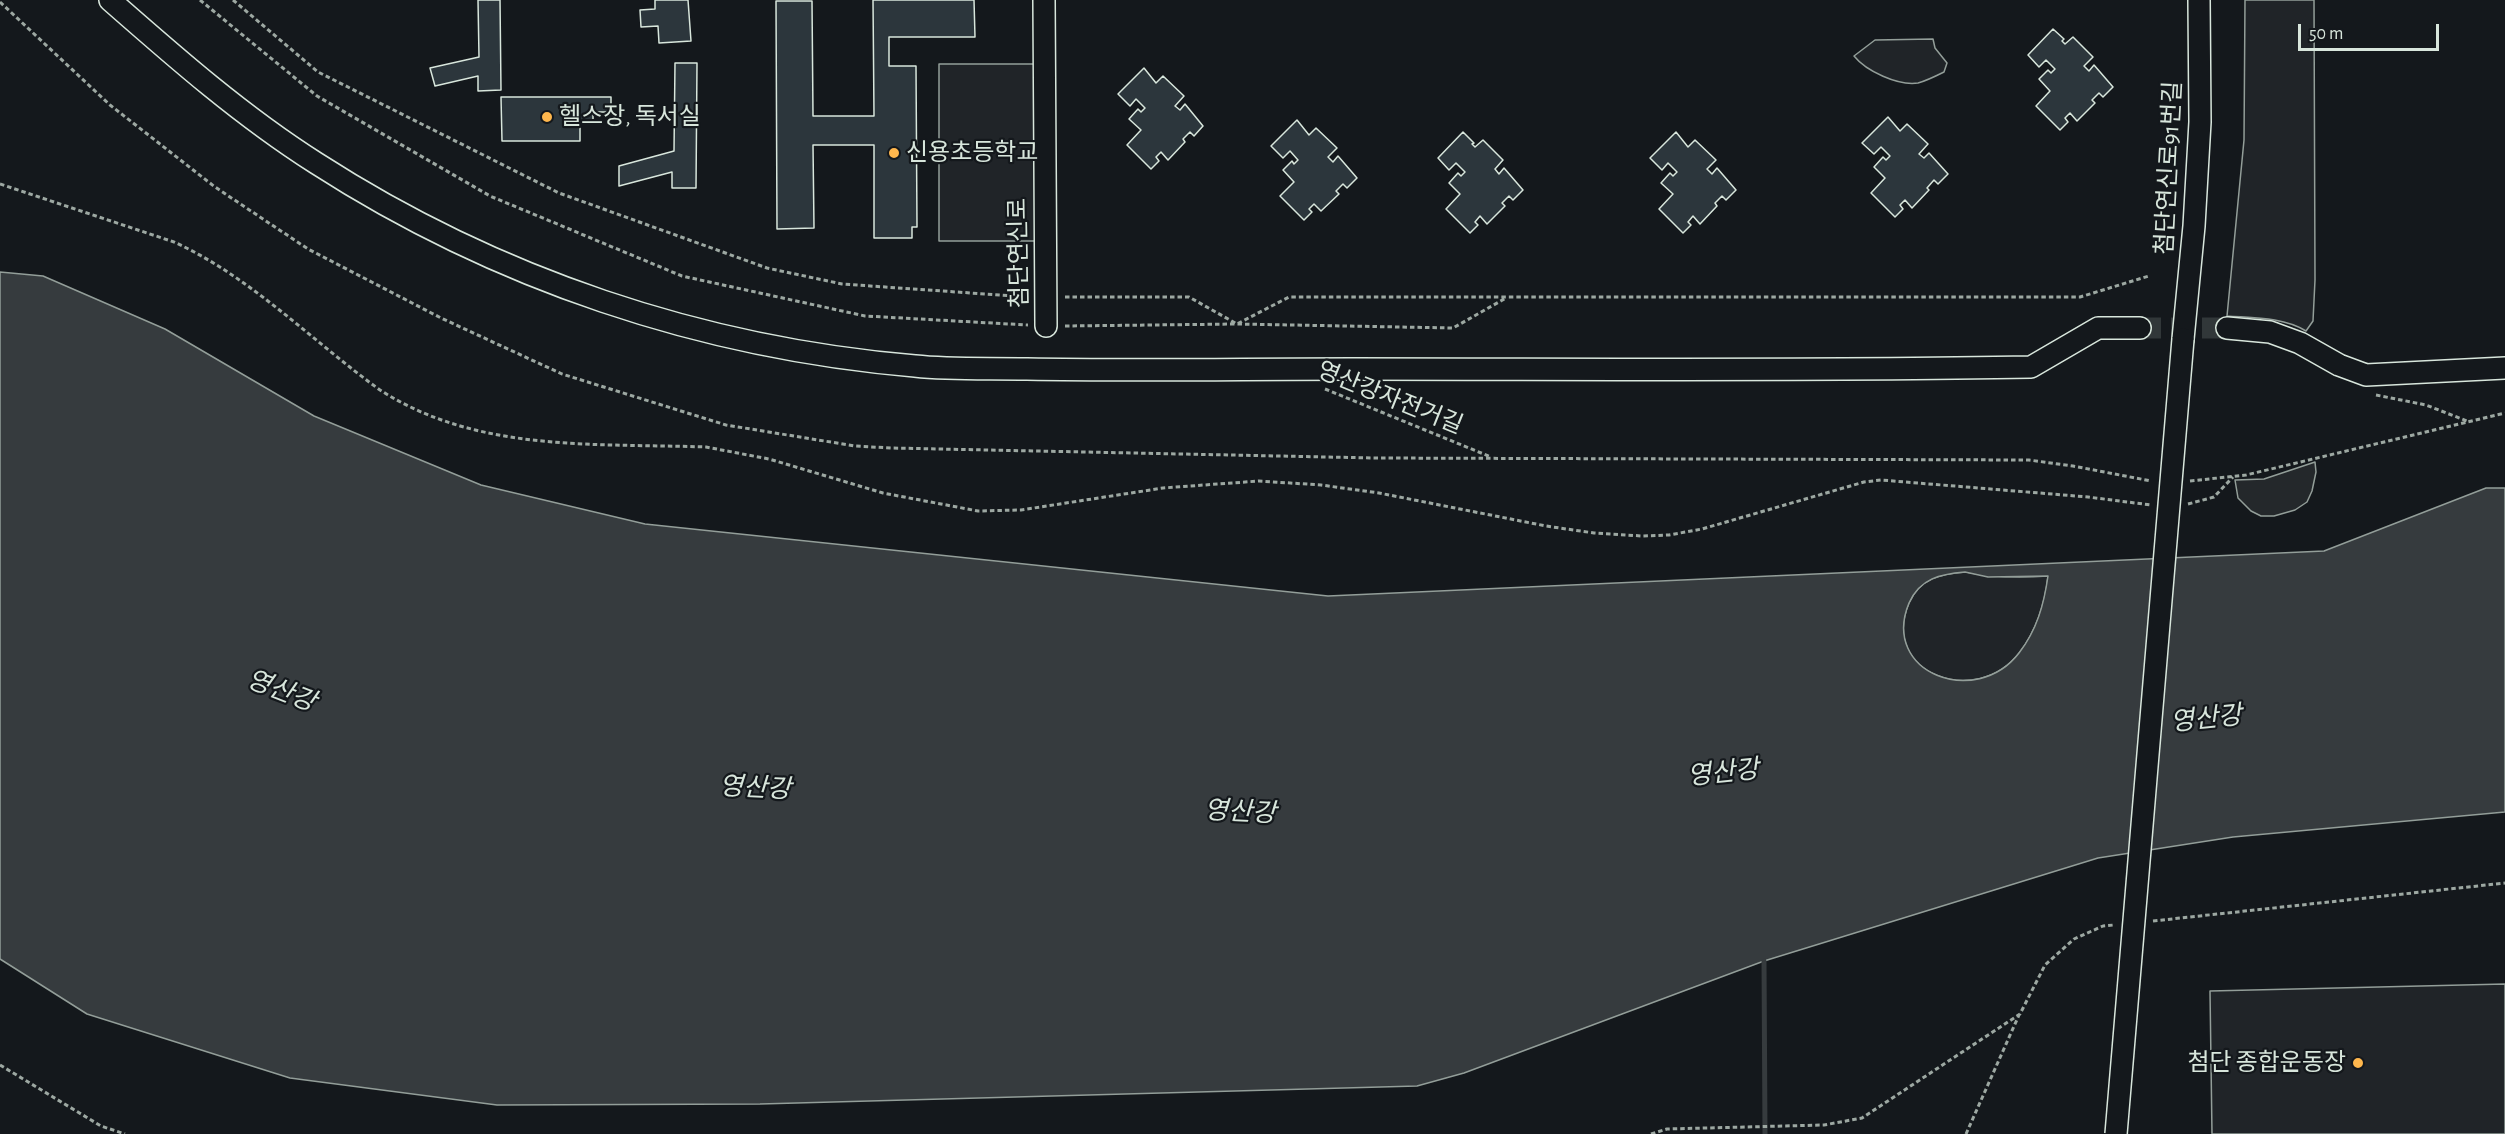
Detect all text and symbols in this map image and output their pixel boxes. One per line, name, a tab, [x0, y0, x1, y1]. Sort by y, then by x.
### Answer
scale bar	[2301, 12, 2442, 50]
text: 50 m	[2309, 25, 2343, 43]
street label: 첨단연신로91번길	[2150, 80, 2188, 256]
place label: 헬스장, 독서실	[559, 103, 701, 131]
marker: 헬스장, 독서실	[540, 110, 554, 124]
place label: 신용초등학교	[906, 139, 1038, 167]
marker: 신용초등학교	[887, 146, 901, 160]
street label: 첨단연신로	[1004, 198, 1034, 308]
street label: 영산강자전거길	[1313, 356, 1467, 440]
water label: 영산강	[242, 664, 320, 718]
water label: 영산강	[2169, 700, 2243, 738]
water label: 영산강	[1686, 754, 1760, 792]
water label: 영산강	[718, 771, 792, 805]
water label: 영산강	[1203, 795, 1277, 829]
place label: 첨단 종합운동장	[2187, 1049, 2346, 1077]
marker: 첨단 종합운동장	[2351, 1056, 2365, 1070]

